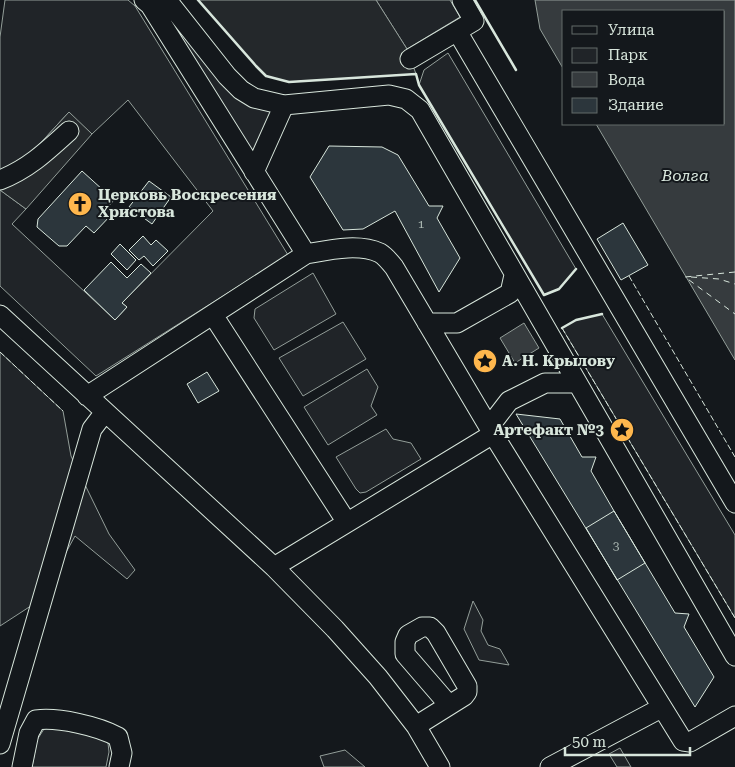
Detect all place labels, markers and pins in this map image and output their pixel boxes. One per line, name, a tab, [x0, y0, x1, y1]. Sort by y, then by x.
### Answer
place label: Церковь Воскресения Христова	[98, 186, 277, 221]
church icon: Церковь Воскресения Христова	[67, 191, 93, 217]
place icon: А. Н. Крылову	[472, 348, 498, 374]
place label: А. Н. Крылову	[502, 352, 615, 370]
place icon: Артефакт №3	[609, 417, 635, 443]
place label: Артефакт №3	[494, 421, 605, 439]

